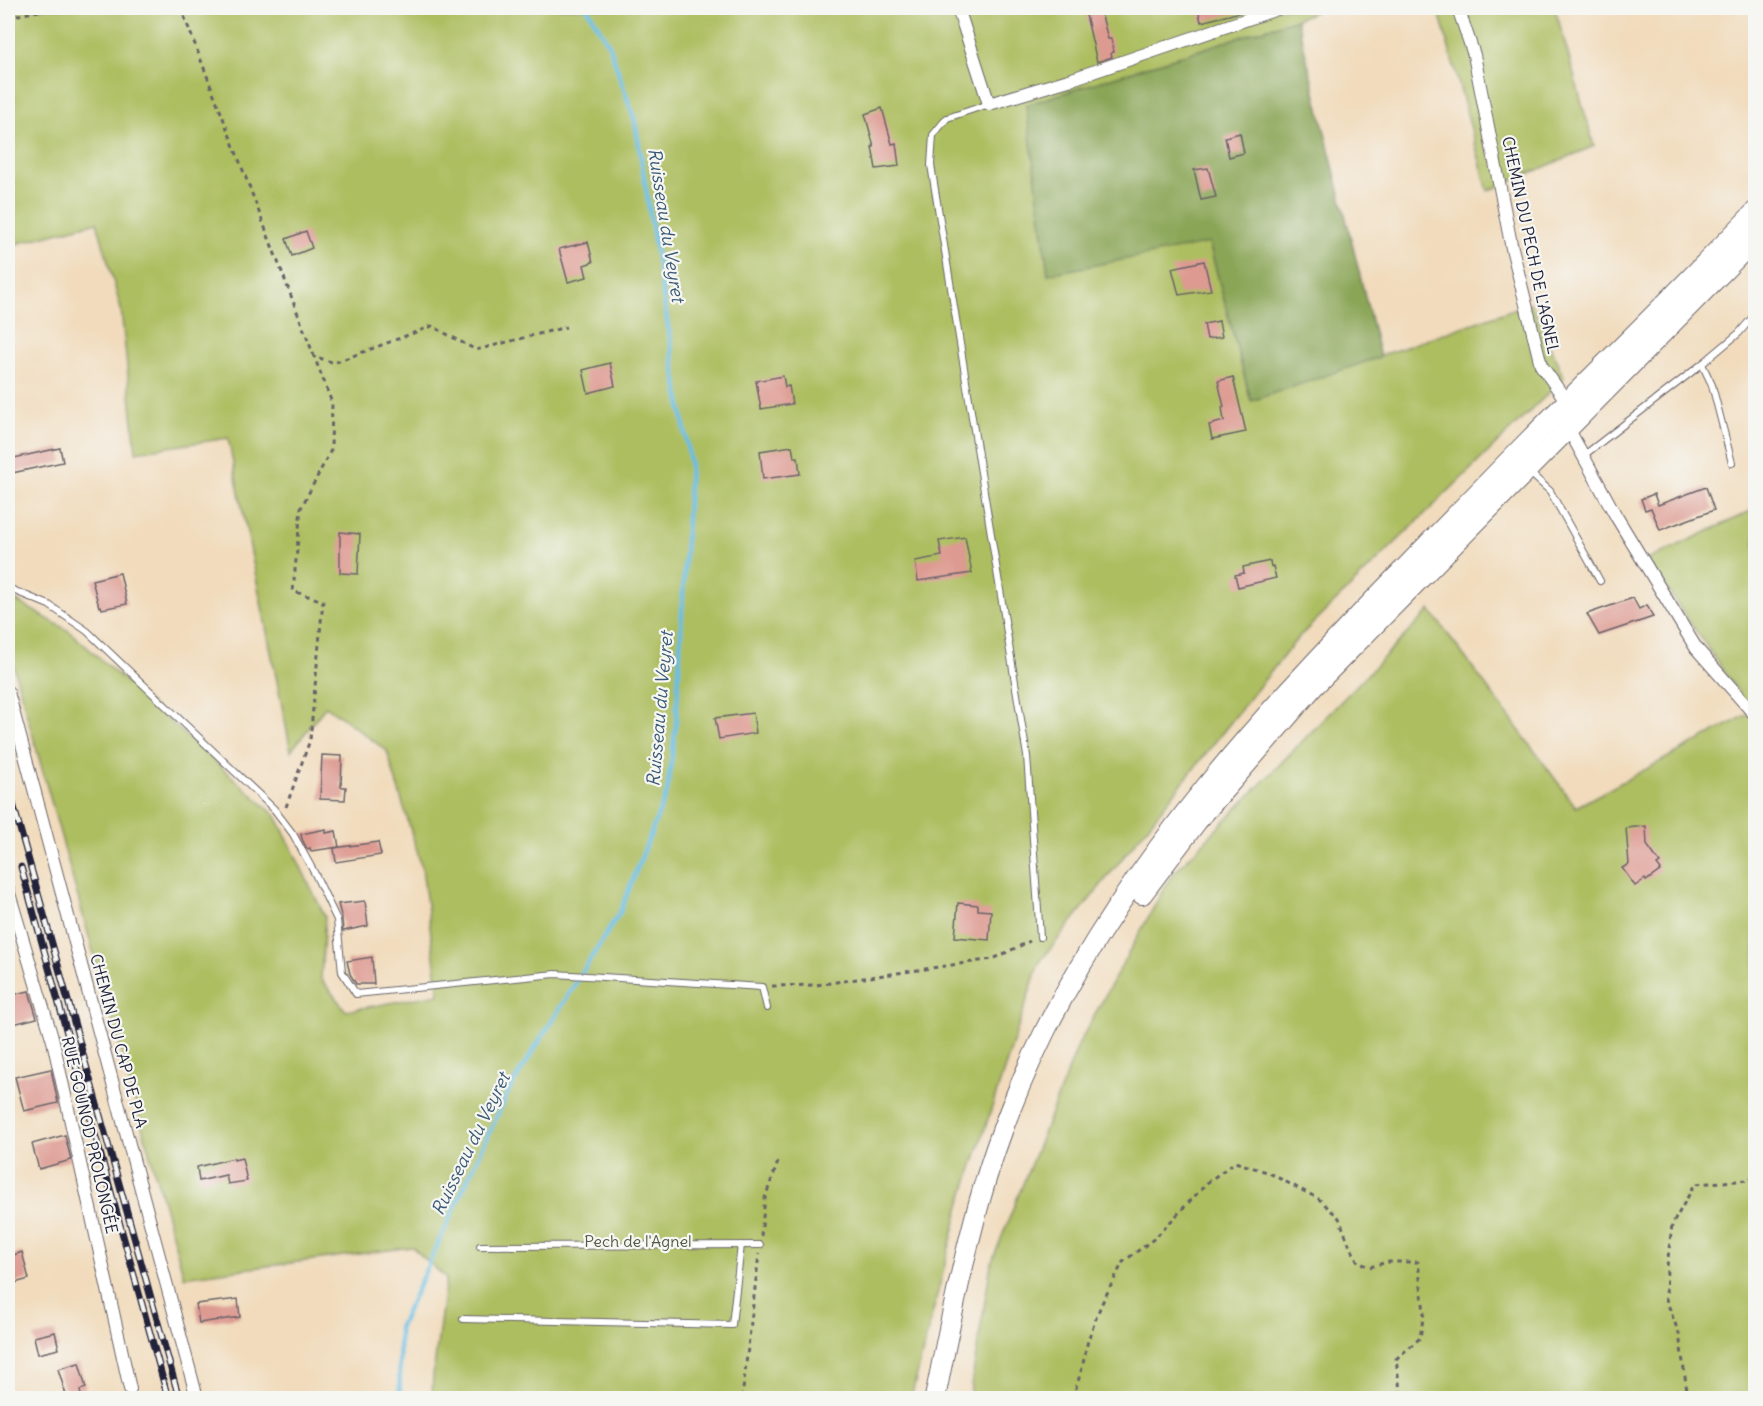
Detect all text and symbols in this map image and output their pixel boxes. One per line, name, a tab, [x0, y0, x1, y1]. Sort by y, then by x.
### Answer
street label: CHEMIN DU PECH DE L'AGNEL	[1498, 134, 1564, 356]
water label: Ruisseau du Veyret	[643, 146, 690, 305]
water label: Ruisseau du Veyret	[641, 629, 678, 787]
street label: CHEMIN DU CAP DE PLA	[86, 952, 152, 1130]
street label: RUE GOUNOD PROLONGÉE	[58, 1034, 122, 1236]
water label: Ruisseau du Veyret	[426, 1067, 516, 1219]
park label: Pech de l'Agnel	[584, 1231, 692, 1251]

